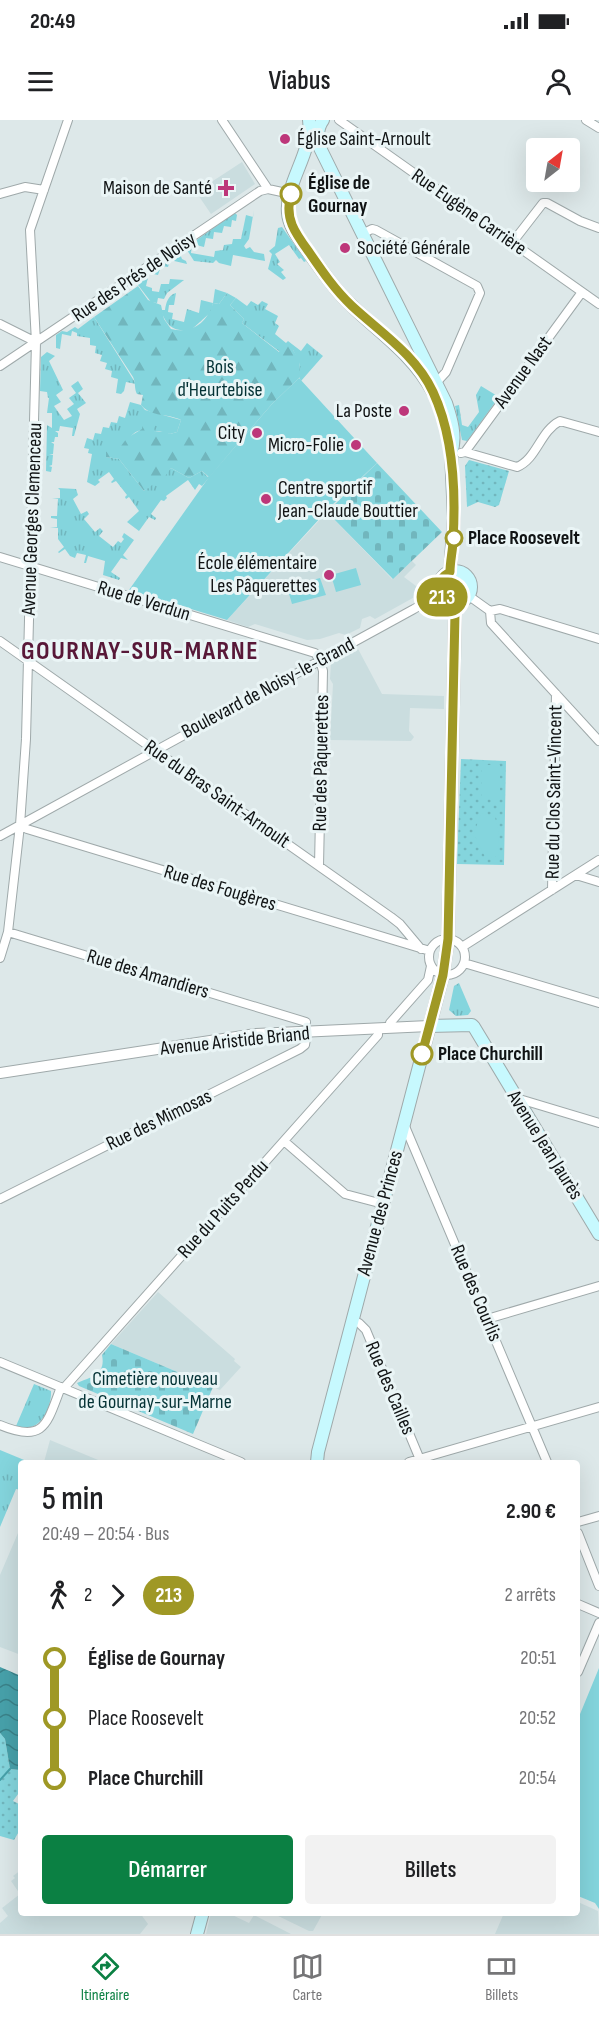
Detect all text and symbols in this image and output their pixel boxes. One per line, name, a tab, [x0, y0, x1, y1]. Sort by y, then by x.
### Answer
text: 20:49	[30, 8, 75, 35]
icon: menu	[24, 65, 57, 98]
text: Viabus	[269, 65, 331, 97]
icon: person	[542, 65, 575, 98]
place label: Église Saint-Arnoult	[297, 127, 431, 151]
marker: Église Saint-Arnoult	[278, 132, 292, 146]
north arrow	[526, 138, 580, 192]
map controls	[526, 138, 580, 192]
street label: Rue Eugène Carrière	[407, 163, 531, 261]
place label: Église de Gournay	[308, 171, 370, 218]
place label: Maison de Santé	[103, 176, 212, 200]
marker: Maison de Santé	[217, 179, 235, 197]
marker: Église de Gournay	[280, 183, 302, 205]
street label: Rue des Prés de Noisy	[67, 227, 201, 327]
place label: Société Générale	[357, 236, 470, 260]
marker: Société Générale	[338, 241, 352, 255]
street label: Avenue Nast	[488, 331, 557, 414]
park label: Bois d'Heurtebise	[177, 355, 263, 402]
place label: La Poste	[336, 399, 392, 423]
marker: La Poste	[397, 404, 411, 418]
place label: City	[218, 421, 245, 445]
street label: Avenue Georges Clemenceau	[17, 422, 47, 617]
marker: City	[250, 426, 264, 440]
place label: Micro-Folie	[268, 433, 344, 457]
marker: Micro-Folie	[349, 438, 363, 452]
place label: Centre sportif Jean-Claude Bouttier	[277, 476, 418, 523]
marker: Centre sportif Jean-Claude Bouttier	[259, 492, 273, 506]
place label: Place Roosevelt	[468, 526, 580, 550]
marker: Place Roosevelt	[445, 529, 463, 547]
place label: École élémentaire Les Pâquerettes	[197, 551, 317, 598]
marker: École élémentaire Les Pâquerettes	[322, 568, 336, 582]
street label: Rue de Verdun	[95, 576, 193, 626]
line badge: 213	[408, 578, 476, 616]
text: 213	[429, 585, 455, 610]
street label: Boulevard de Noisy-le-Grand	[178, 632, 358, 744]
district label: GOURNAY-SUR-MARNE	[21, 636, 259, 667]
street label: Rue des Pâquerettes	[308, 694, 334, 832]
street label: Rue du Clos Saint-Vincent	[540, 705, 568, 879]
street label: Rue du Bras Saint-Arnoult	[139, 735, 295, 853]
street label: Rue des Fougères	[161, 860, 279, 916]
street label: Rue des Amandiers	[84, 944, 212, 1004]
street label: Avenue Aristide Briand	[158, 1021, 311, 1061]
place label: Place Churchill	[438, 1042, 543, 1066]
marker: Place Churchill	[411, 1043, 433, 1065]
street label: Rue des Mimosas	[102, 1084, 216, 1156]
street label: Avenue Jean Jaurès	[501, 1085, 588, 1204]
street label: Avenue des Princes	[352, 1148, 408, 1279]
street label: Rue du Puits Perdu	[173, 1155, 273, 1263]
street label: Rue des Courlis	[445, 1241, 507, 1345]
street label: Rue des Cailles	[360, 1338, 420, 1438]
park label: Cimetière nouveau de Gournay-sur-Marne	[78, 1367, 232, 1414]
text: 5 min	[42, 1479, 104, 1519]
text: 2.90 €	[506, 1498, 556, 1525]
text: 20:49 – 20:54 · Bus	[42, 1522, 169, 1546]
icon: walk	[42, 1579, 75, 1612]
icon: forward	[101, 1579, 134, 1612]
text: 2	[84, 1583, 92, 1607]
text: 213	[155, 1583, 182, 1608]
text: 2 arrêts	[505, 1583, 556, 1607]
text: Église de Gournay	[88, 1645, 225, 1672]
text: 20:51	[520, 1646, 556, 1670]
text: Place Roosevelt	[88, 1705, 204, 1732]
text: 20:52	[519, 1706, 556, 1730]
text: Place Churchill	[88, 1765, 203, 1792]
text: 20:54	[519, 1766, 556, 1790]
button: Démarrer	[42, 1835, 293, 1904]
button: Billets	[305, 1835, 556, 1904]
tab: Itinéraire	[81, 1950, 129, 2005]
tab: Carte	[291, 1950, 324, 2005]
tab: Billets	[485, 1950, 518, 2005]

